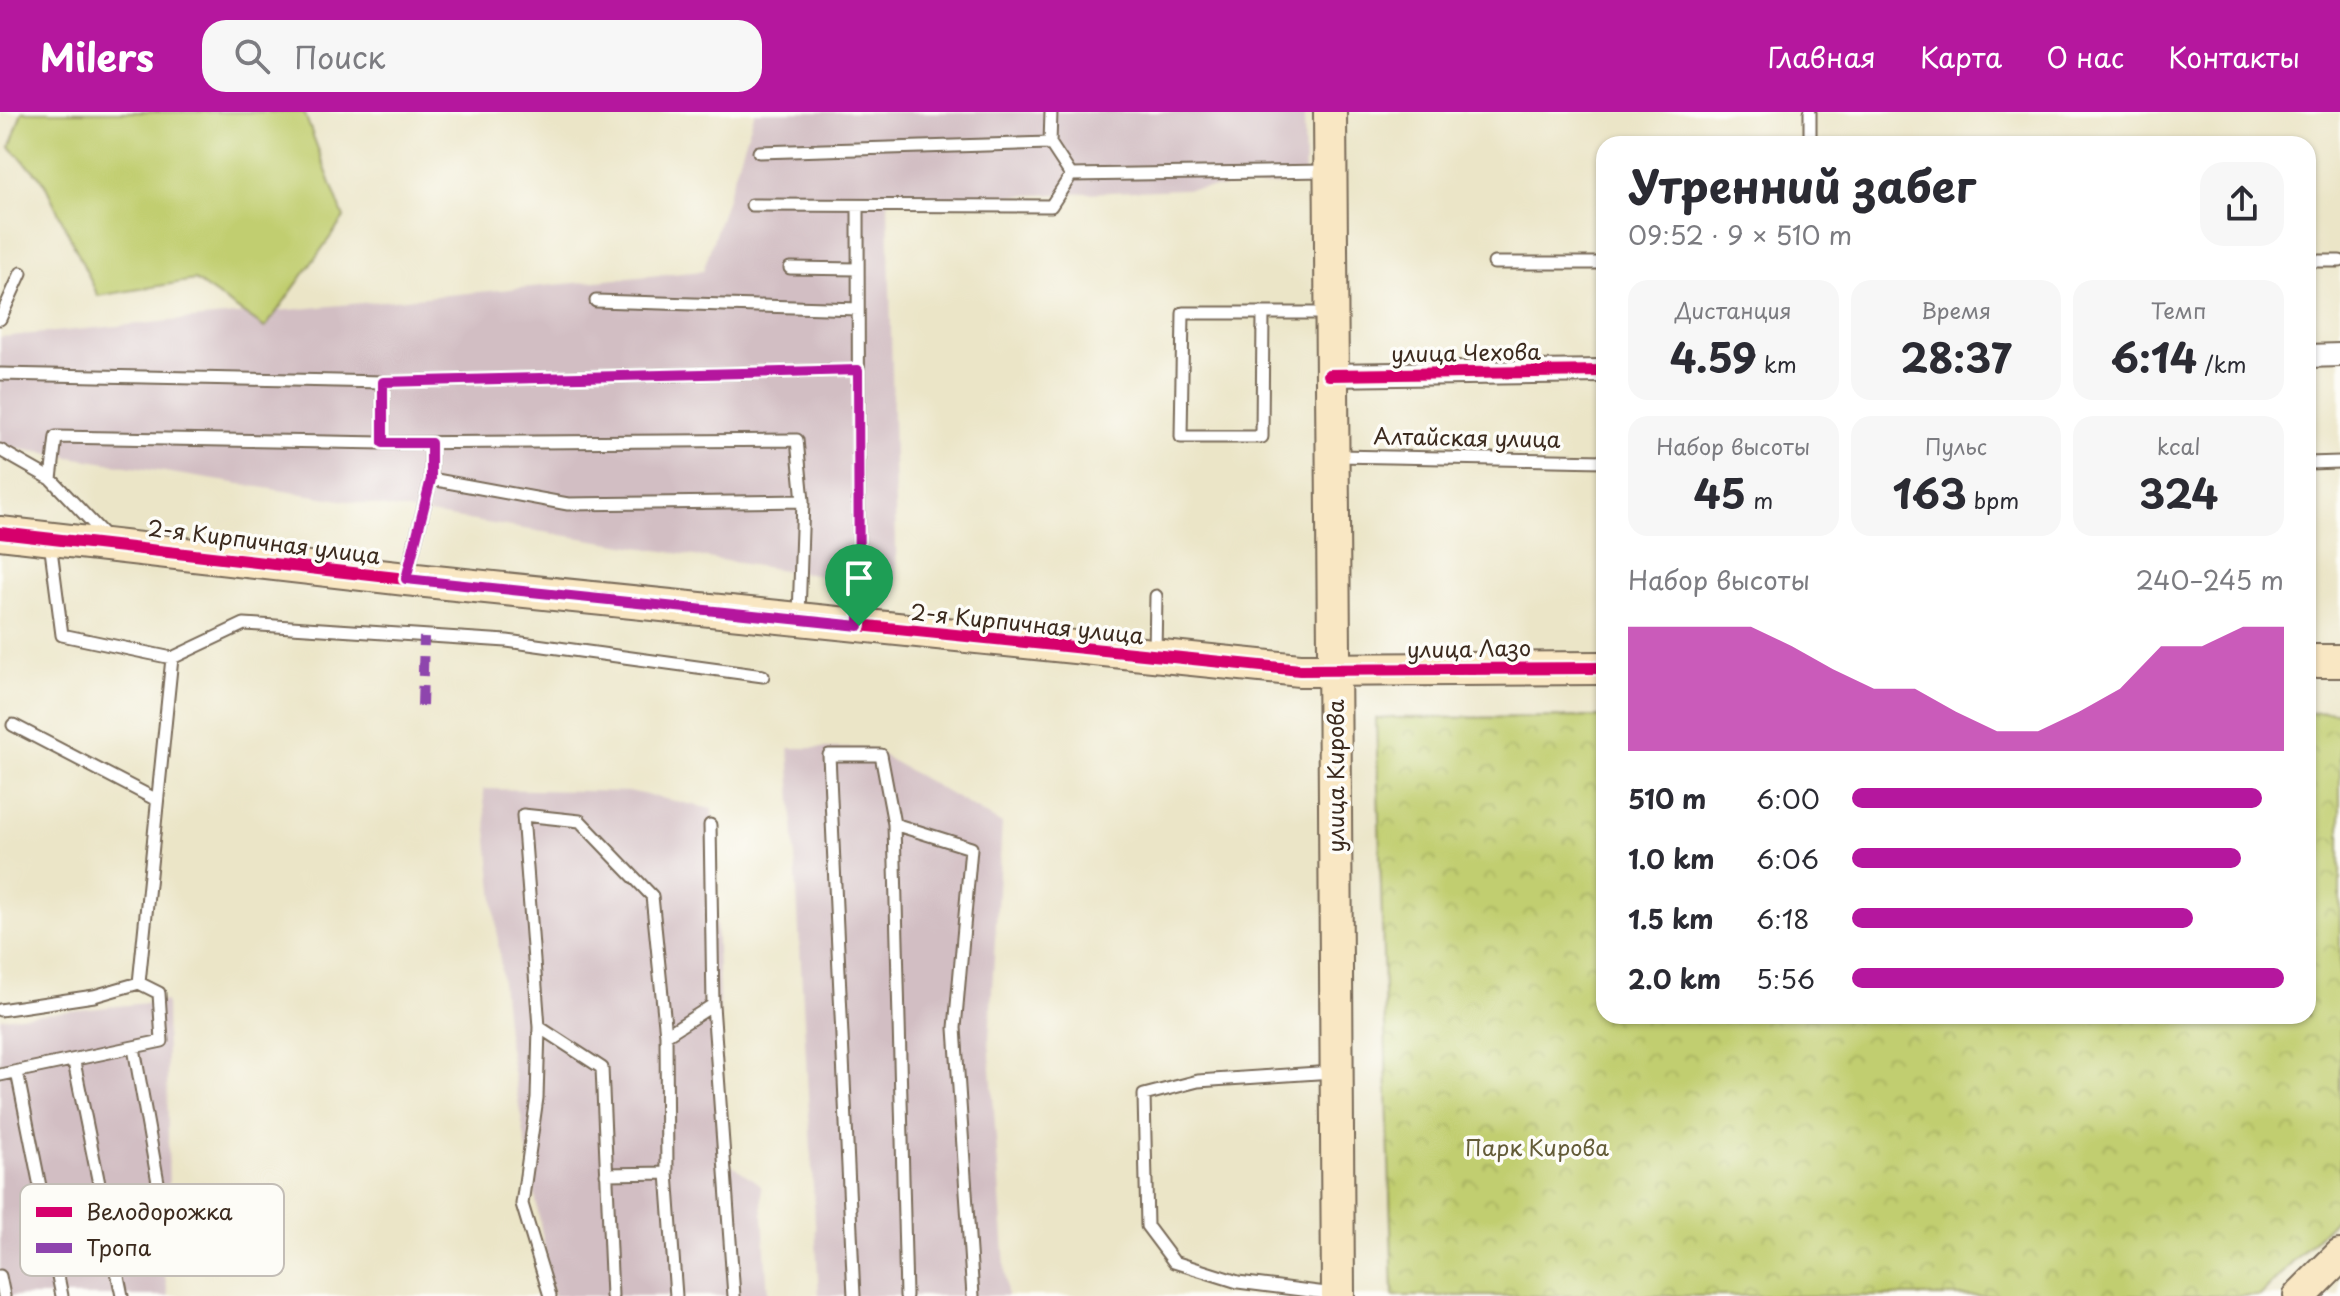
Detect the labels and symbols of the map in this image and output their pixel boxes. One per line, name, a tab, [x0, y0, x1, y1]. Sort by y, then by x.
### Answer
street label: улица Чехова	[1391, 334, 1541, 369]
street label: Алтайская улица	[1373, 418, 1561, 455]
street label: 2-я Кирпичная улица	[146, 510, 383, 571]
pin	[825, 544, 893, 626]
street label: 2-я Кирпичная улица	[909, 594, 1146, 651]
street label: улица Лазо	[1407, 630, 1531, 665]
street label: улица Кирова	[1318, 699, 1351, 853]
park label: Парк Кирова	[1465, 1130, 1609, 1163]
legend	[20, 1184, 284, 1276]
text: Велодорожка	[86, 1194, 233, 1227]
text: Тропа	[86, 1230, 152, 1263]

